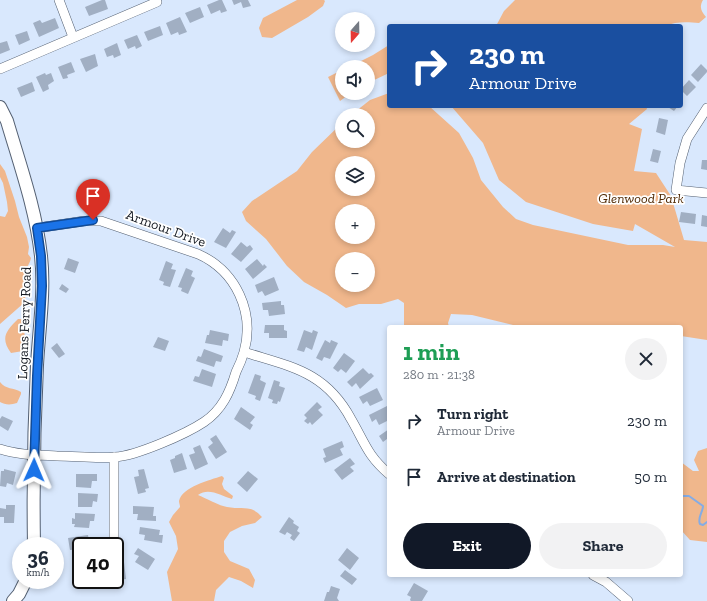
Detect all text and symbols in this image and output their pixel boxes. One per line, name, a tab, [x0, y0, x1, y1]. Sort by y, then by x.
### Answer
north arrow	[335, 12, 375, 52]
map controls	[335, 12, 375, 292]
text: 230 m	[469, 38, 545, 71]
icon: right	[403, 40, 455, 92]
button: sound	[335, 60, 375, 100]
text: Armour Drive	[469, 72, 577, 94]
button: search	[335, 108, 375, 148]
button: layers	[335, 156, 375, 196]
pin	[76, 179, 110, 220]
icon: arrive	[82, 185, 104, 207]
park label: Glenwood Park	[598, 190, 684, 207]
button: +	[335, 204, 375, 244]
street label: Armour Drive	[124, 206, 209, 251]
button: −	[335, 252, 375, 292]
street label: Logans Ferry Road	[14, 266, 35, 380]
text: 1 min	[403, 337, 460, 366]
button: close	[625, 338, 667, 380]
text: 280 m · 21:38	[403, 367, 475, 382]
text: Turn right	[437, 405, 508, 423]
icon: right	[403, 410, 425, 432]
text: 230 m	[627, 412, 667, 430]
text: Armour Drive	[437, 423, 515, 438]
position arrow	[13, 449, 55, 491]
icon: arrive	[403, 466, 425, 488]
text: Arrive at destination	[437, 468, 576, 486]
text: 50 m	[634, 468, 667, 486]
button: Exit	[403, 523, 531, 569]
button: Share	[539, 523, 667, 569]
speed limit sign: 40	[72, 537, 124, 589]
text: 36	[27, 546, 49, 570]
text: km/h	[27, 567, 49, 579]

